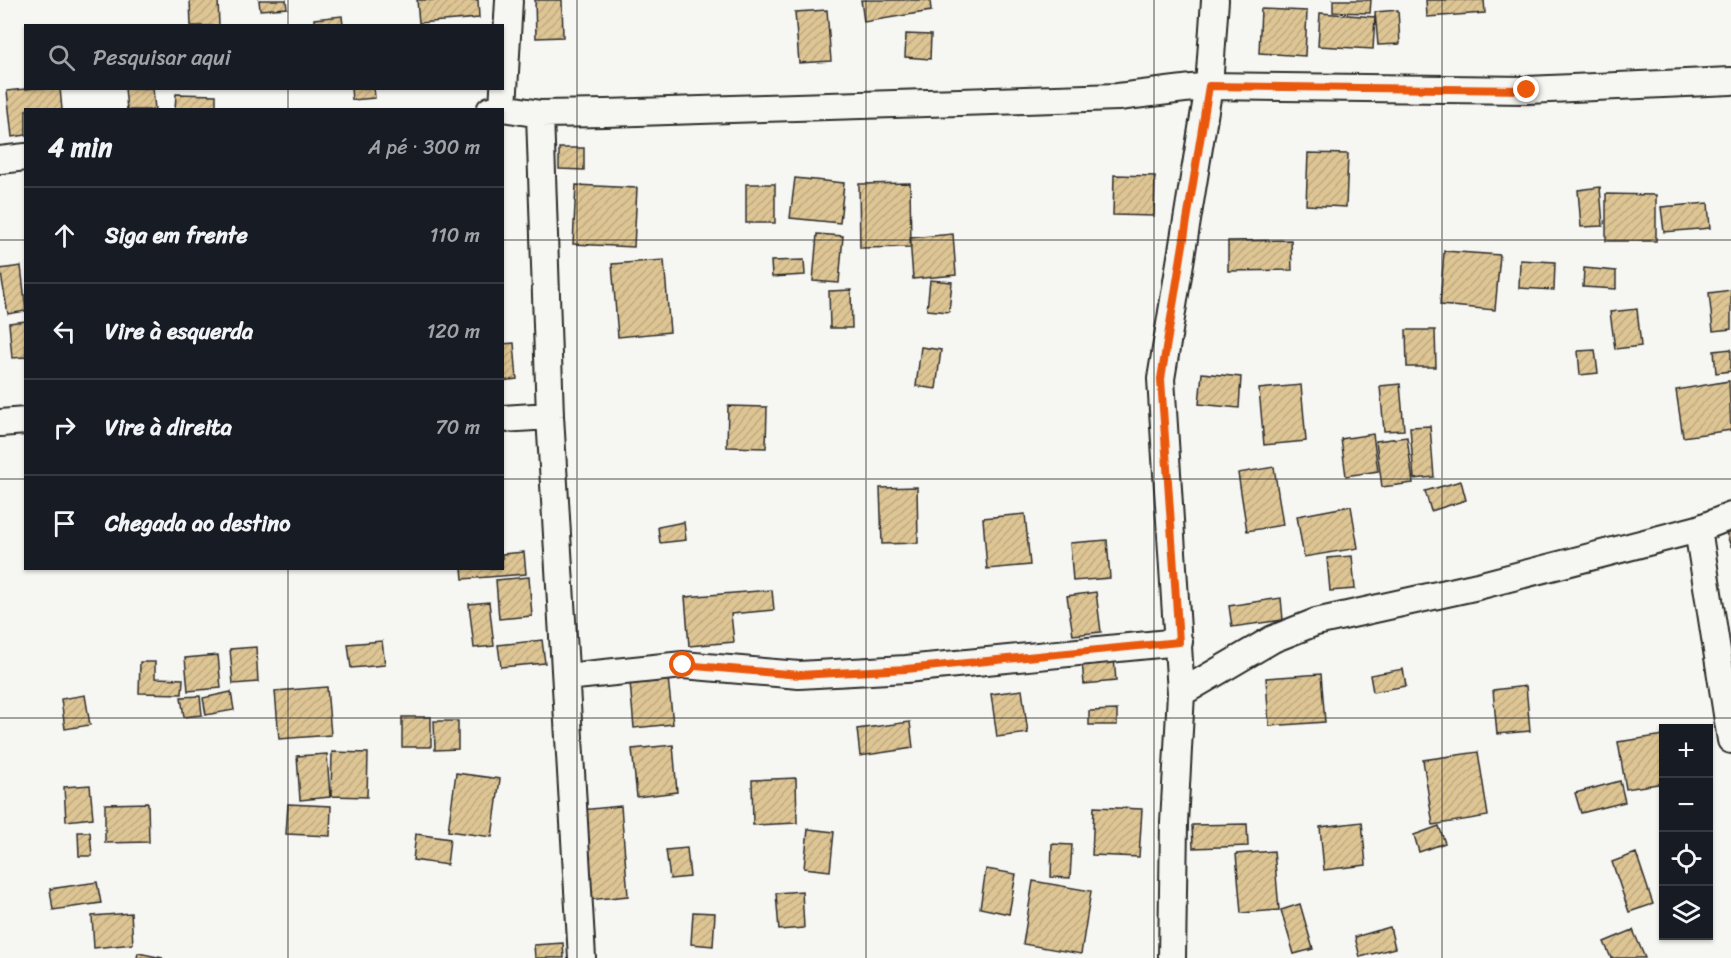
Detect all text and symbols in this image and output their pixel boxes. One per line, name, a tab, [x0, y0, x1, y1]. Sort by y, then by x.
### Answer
search box	[24, 24, 504, 90]
text: Pesquisar aqui	[93, 38, 231, 77]
icon: search	[45, 41, 78, 74]
route end	[1513, 76, 1539, 102]
text: 4 min	[48, 124, 112, 170]
text: A pé · 300 m	[368, 130, 480, 165]
text: Siga em frente	[105, 216, 248, 255]
text: 110 m	[430, 218, 480, 253]
icon: ahead	[48, 219, 81, 252]
text: Vire à esquerda	[105, 312, 253, 351]
text: 120 m	[427, 314, 480, 349]
icon: left	[48, 315, 81, 348]
text: Vire à direita	[105, 408, 232, 447]
text: 70 m	[435, 410, 480, 445]
icon: right	[48, 411, 81, 444]
text: Chegada ao destino	[105, 504, 290, 543]
icon: arrive	[48, 507, 81, 540]
route start	[669, 651, 695, 677]
map controls	[1659, 724, 1713, 940]
button: +	[1659, 724, 1713, 778]
button: −	[1659, 778, 1713, 832]
button: locate	[1659, 832, 1713, 886]
button: layers	[1659, 886, 1713, 940]

